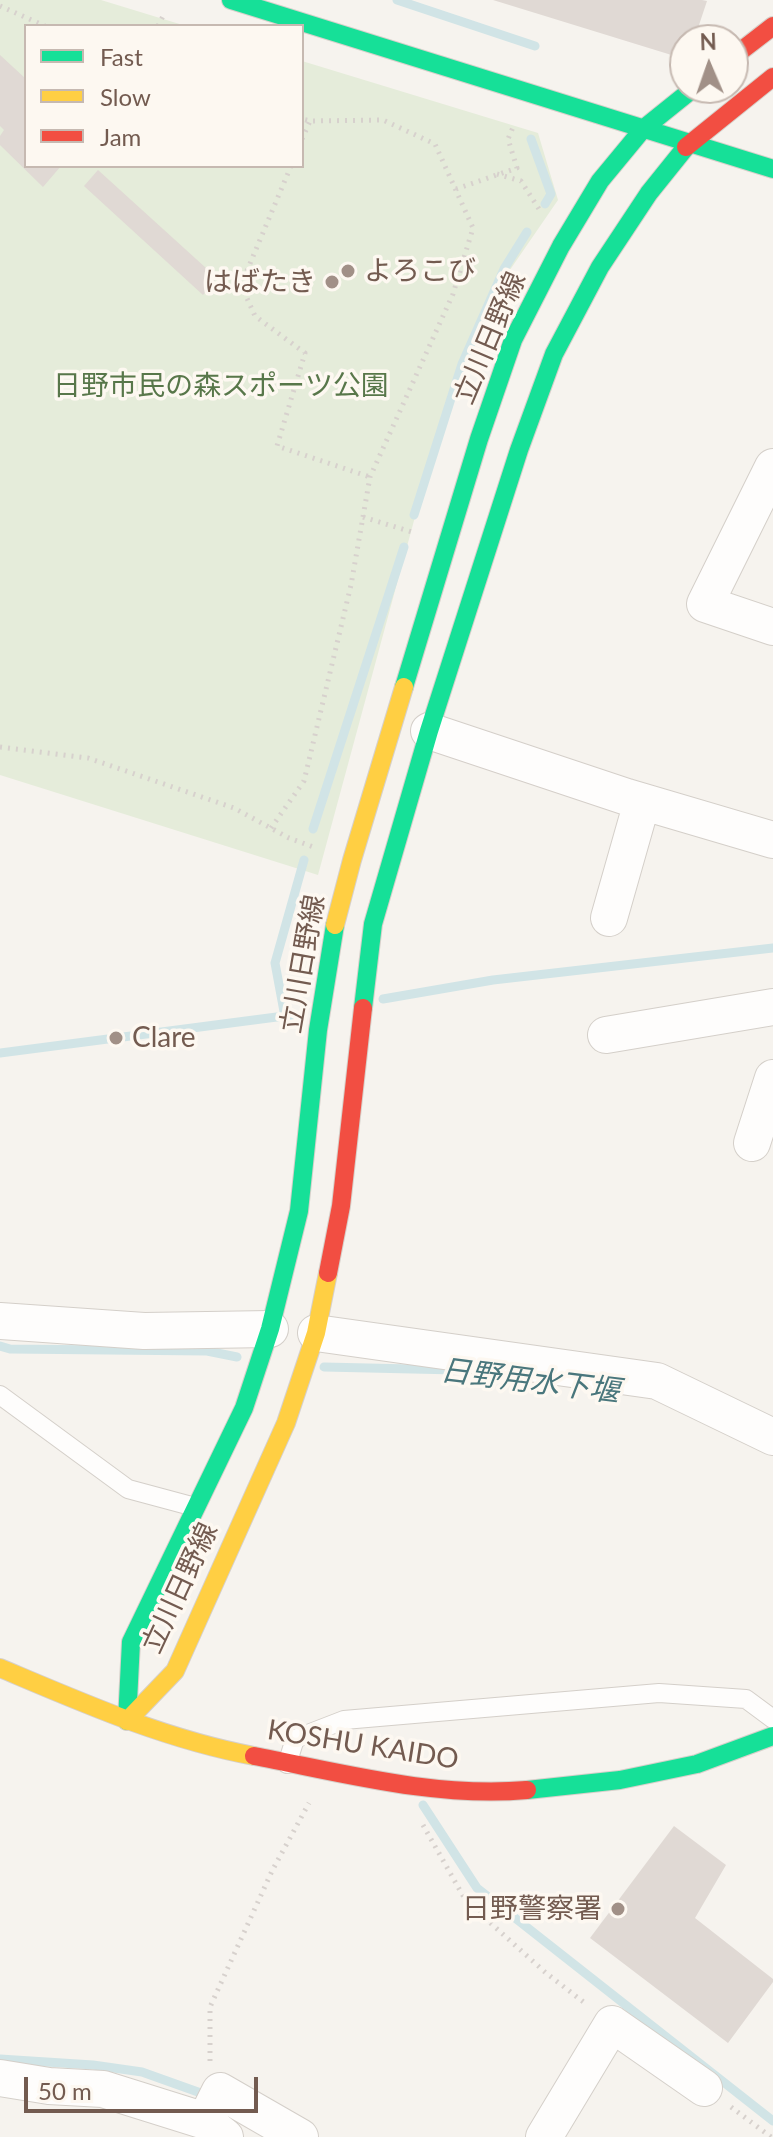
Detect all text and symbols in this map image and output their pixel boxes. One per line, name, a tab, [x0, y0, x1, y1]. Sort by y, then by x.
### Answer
legend	[24, 24, 304, 168]
north arrow	[669, 24, 749, 104]
text: N	[699, 28, 717, 55]
text: Fast	[100, 42, 143, 71]
text: Slow	[100, 82, 151, 111]
text: Jam	[100, 122, 141, 151]
place label: よろこび	[364, 254, 476, 288]
marker: よろこび	[339, 262, 357, 280]
place label: はばたき	[204, 265, 316, 299]
street label: 立川日野線	[447, 267, 533, 409]
marker: はばたき	[323, 273, 341, 291]
park label: 日野市民の森スポーツ公園	[53, 369, 389, 403]
street label: 立川日野線	[274, 892, 332, 1036]
place label: Clare	[132, 1021, 196, 1055]
marker: Clare	[107, 1029, 125, 1047]
water label: 日野用水下堰	[438, 1352, 622, 1410]
street label: 立川日野線	[135, 1517, 225, 1659]
street label: KOSHU KAIDO	[265, 1713, 461, 1777]
place label: 日野警察署	[462, 1892, 602, 1926]
marker: 日野警察署	[609, 1900, 627, 1918]
scale bar	[28, 2061, 262, 2111]
text: 50 m	[38, 2076, 92, 2105]

